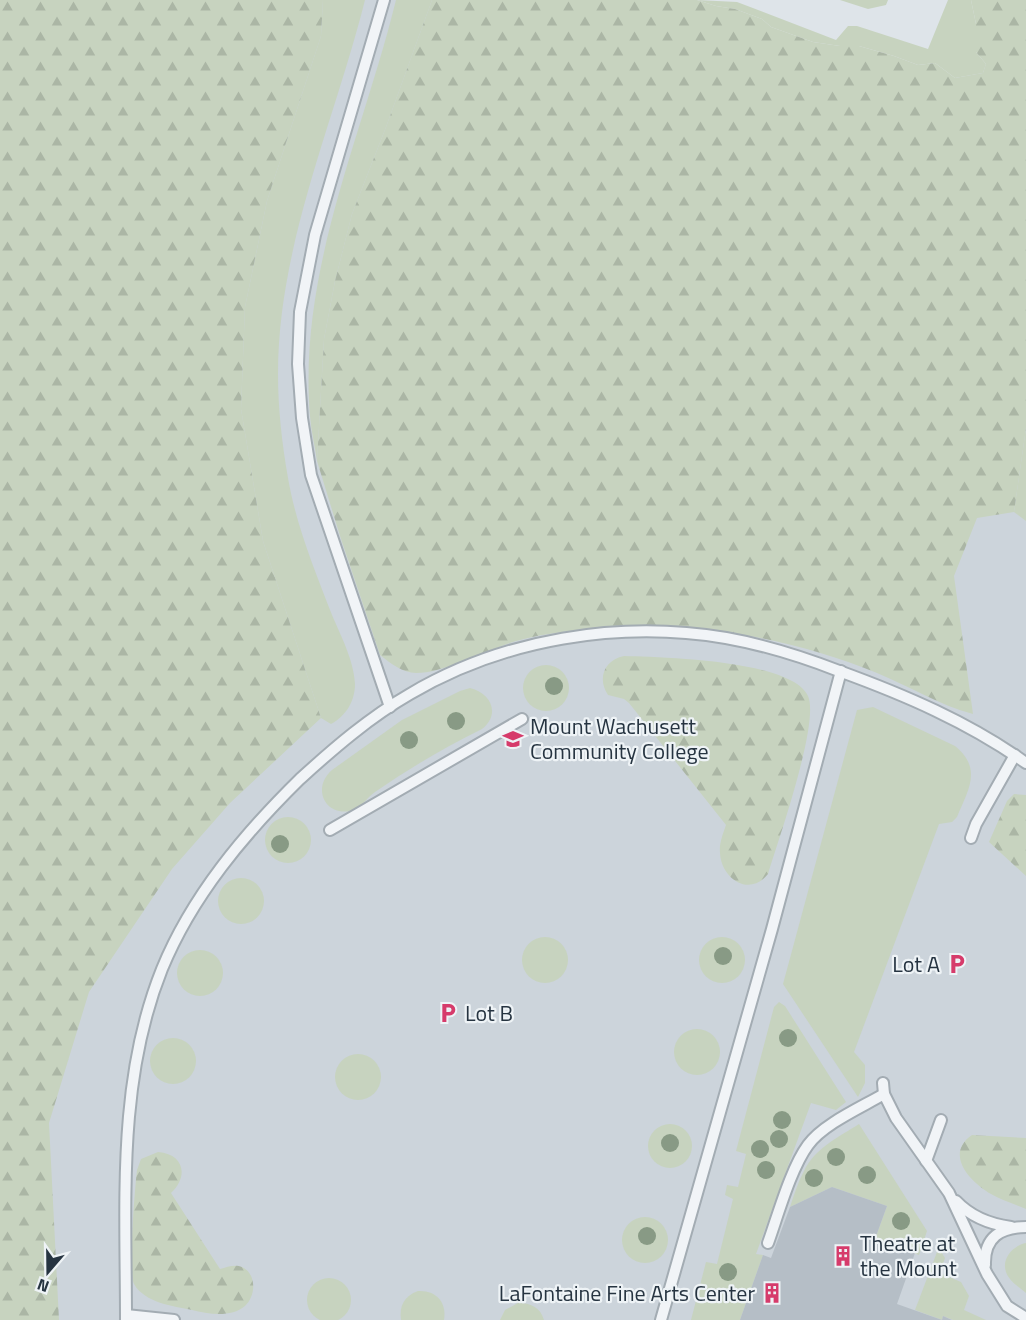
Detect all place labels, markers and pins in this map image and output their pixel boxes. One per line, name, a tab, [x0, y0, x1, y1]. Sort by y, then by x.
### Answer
place label: Mount Wachusett Community College	[530, 709, 709, 768]
school or university icon: Mount Wachusett Community College	[501, 727, 525, 751]
place label: Lot A	[892, 947, 940, 981]
parking icon: Lot A	[945, 952, 969, 976]
place label: Lot B	[465, 996, 513, 1030]
parking icon: Lot B	[436, 1001, 460, 1025]
place label: Theatre at the Mount	[860, 1226, 957, 1285]
building icon: Theatre at the Mount	[831, 1244, 855, 1268]
place label: LaFontaine Fine Arts Center	[499, 1276, 755, 1310]
building icon: LaFontaine Fine Arts Center	[760, 1281, 784, 1305]

